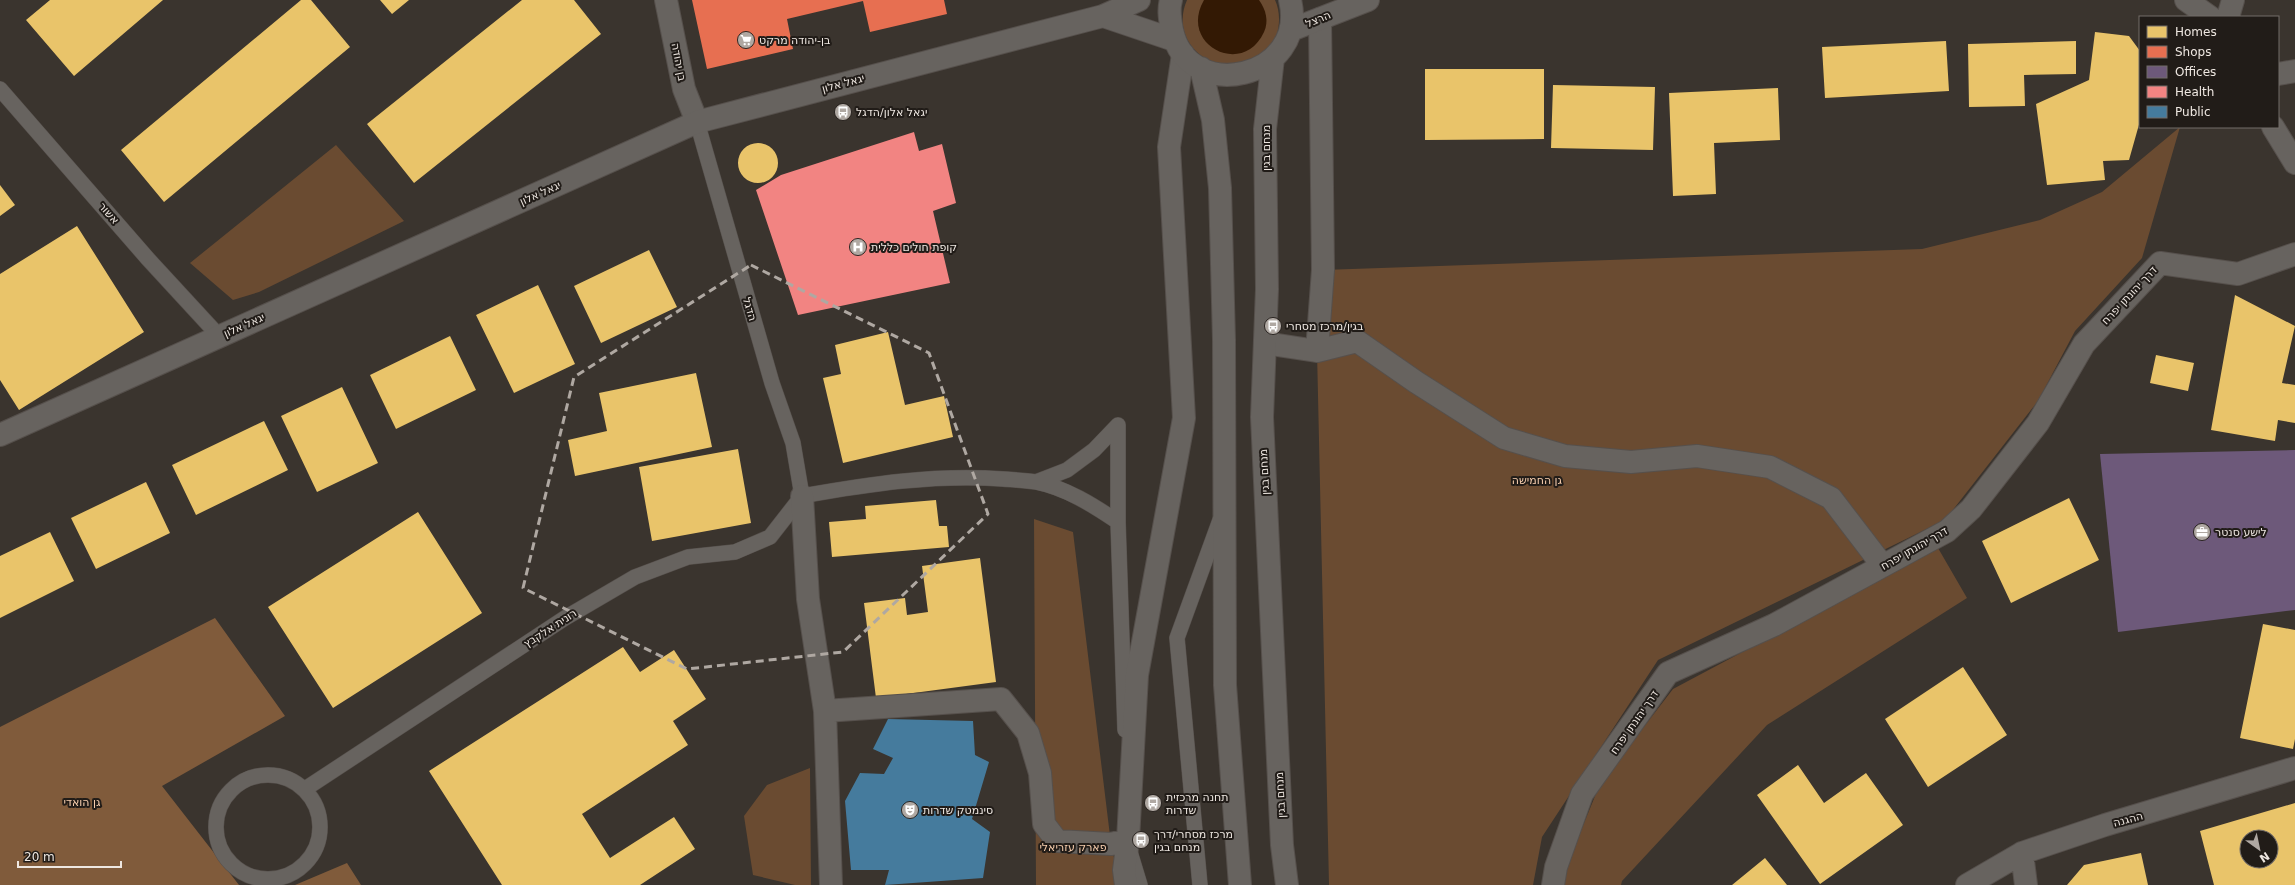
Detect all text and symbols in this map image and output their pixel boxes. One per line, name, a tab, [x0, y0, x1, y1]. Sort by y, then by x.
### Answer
street label: הרצל	[1304, 8, 1333, 31]
legend	[2139, 16, 2279, 128]
text: Homes	[2175, 25, 2217, 39]
supermarket icon: בן-יהודה מרקט	[736, 30, 756, 50]
place label: בן-יהודה מרקט	[759, 34, 830, 47]
street label: בן יהודה	[668, 42, 689, 82]
text: Shops	[2175, 45, 2211, 59]
text: Offices	[2175, 65, 2216, 79]
street label: יגאל אלון	[820, 72, 866, 95]
text: Health	[2175, 85, 2214, 99]
bus stop icon: יגאל אלון/הדגל	[833, 102, 853, 122]
text: Public	[2175, 105, 2211, 119]
place label: יגאל אלון/הדגל	[856, 106, 927, 119]
street label: מנחם בגין	[1260, 125, 1273, 171]
street label: יגאל אלון	[518, 179, 563, 208]
street label: אשור	[96, 200, 122, 227]
hospital icon: קופת חולים כללית	[848, 237, 868, 257]
place label: קופת חולים כללית	[871, 241, 957, 254]
street label: דרך יהונתן יפרח	[2099, 263, 2160, 327]
street label: הדגל	[740, 296, 759, 322]
street label: יגאל אלון	[222, 311, 267, 340]
bus stop icon: בגין/מרכז מסחרי	[1263, 316, 1283, 336]
place label: בגין/מרכז מסחרי	[1286, 320, 1363, 333]
street label: מנחם בגין	[1257, 449, 1272, 495]
park label: גן החמישה	[1512, 474, 1563, 487]
office icon: לישע סנטר	[2192, 522, 2212, 542]
street label: דרך יהונתן יפרח	[1878, 524, 1950, 573]
place label: לישע סנטר	[2215, 526, 2267, 539]
street label: רונית אלקבץ	[521, 606, 579, 650]
street label: דרך יהונתן יפרח	[1608, 688, 1661, 757]
street label: מנחם בגין	[1273, 772, 1288, 818]
place label: תחנה מרכזית שדרות	[1166, 791, 1229, 817]
bus stop icon: תחנה מרכזית שדרות	[1143, 793, 1163, 813]
park label: גן הואדי	[63, 796, 101, 809]
theatre icon: סינמטק שדרות	[900, 800, 920, 820]
place label: סינמטק שדרות	[923, 804, 993, 817]
street label: ההגנה	[2112, 809, 2145, 830]
place label: מרכז מסחרי/דרך מנחם בגין	[1154, 828, 1233, 854]
north arrow	[2239, 829, 2279, 869]
bus stop icon: מרכז מסחרי/דרך מנחם בגין	[1131, 830, 1151, 850]
park label: פארק עזריאלי	[1039, 841, 1107, 854]
scale bar	[18, 843, 121, 869]
text: N	[2257, 849, 2272, 865]
text: 20 m	[24, 850, 55, 864]

